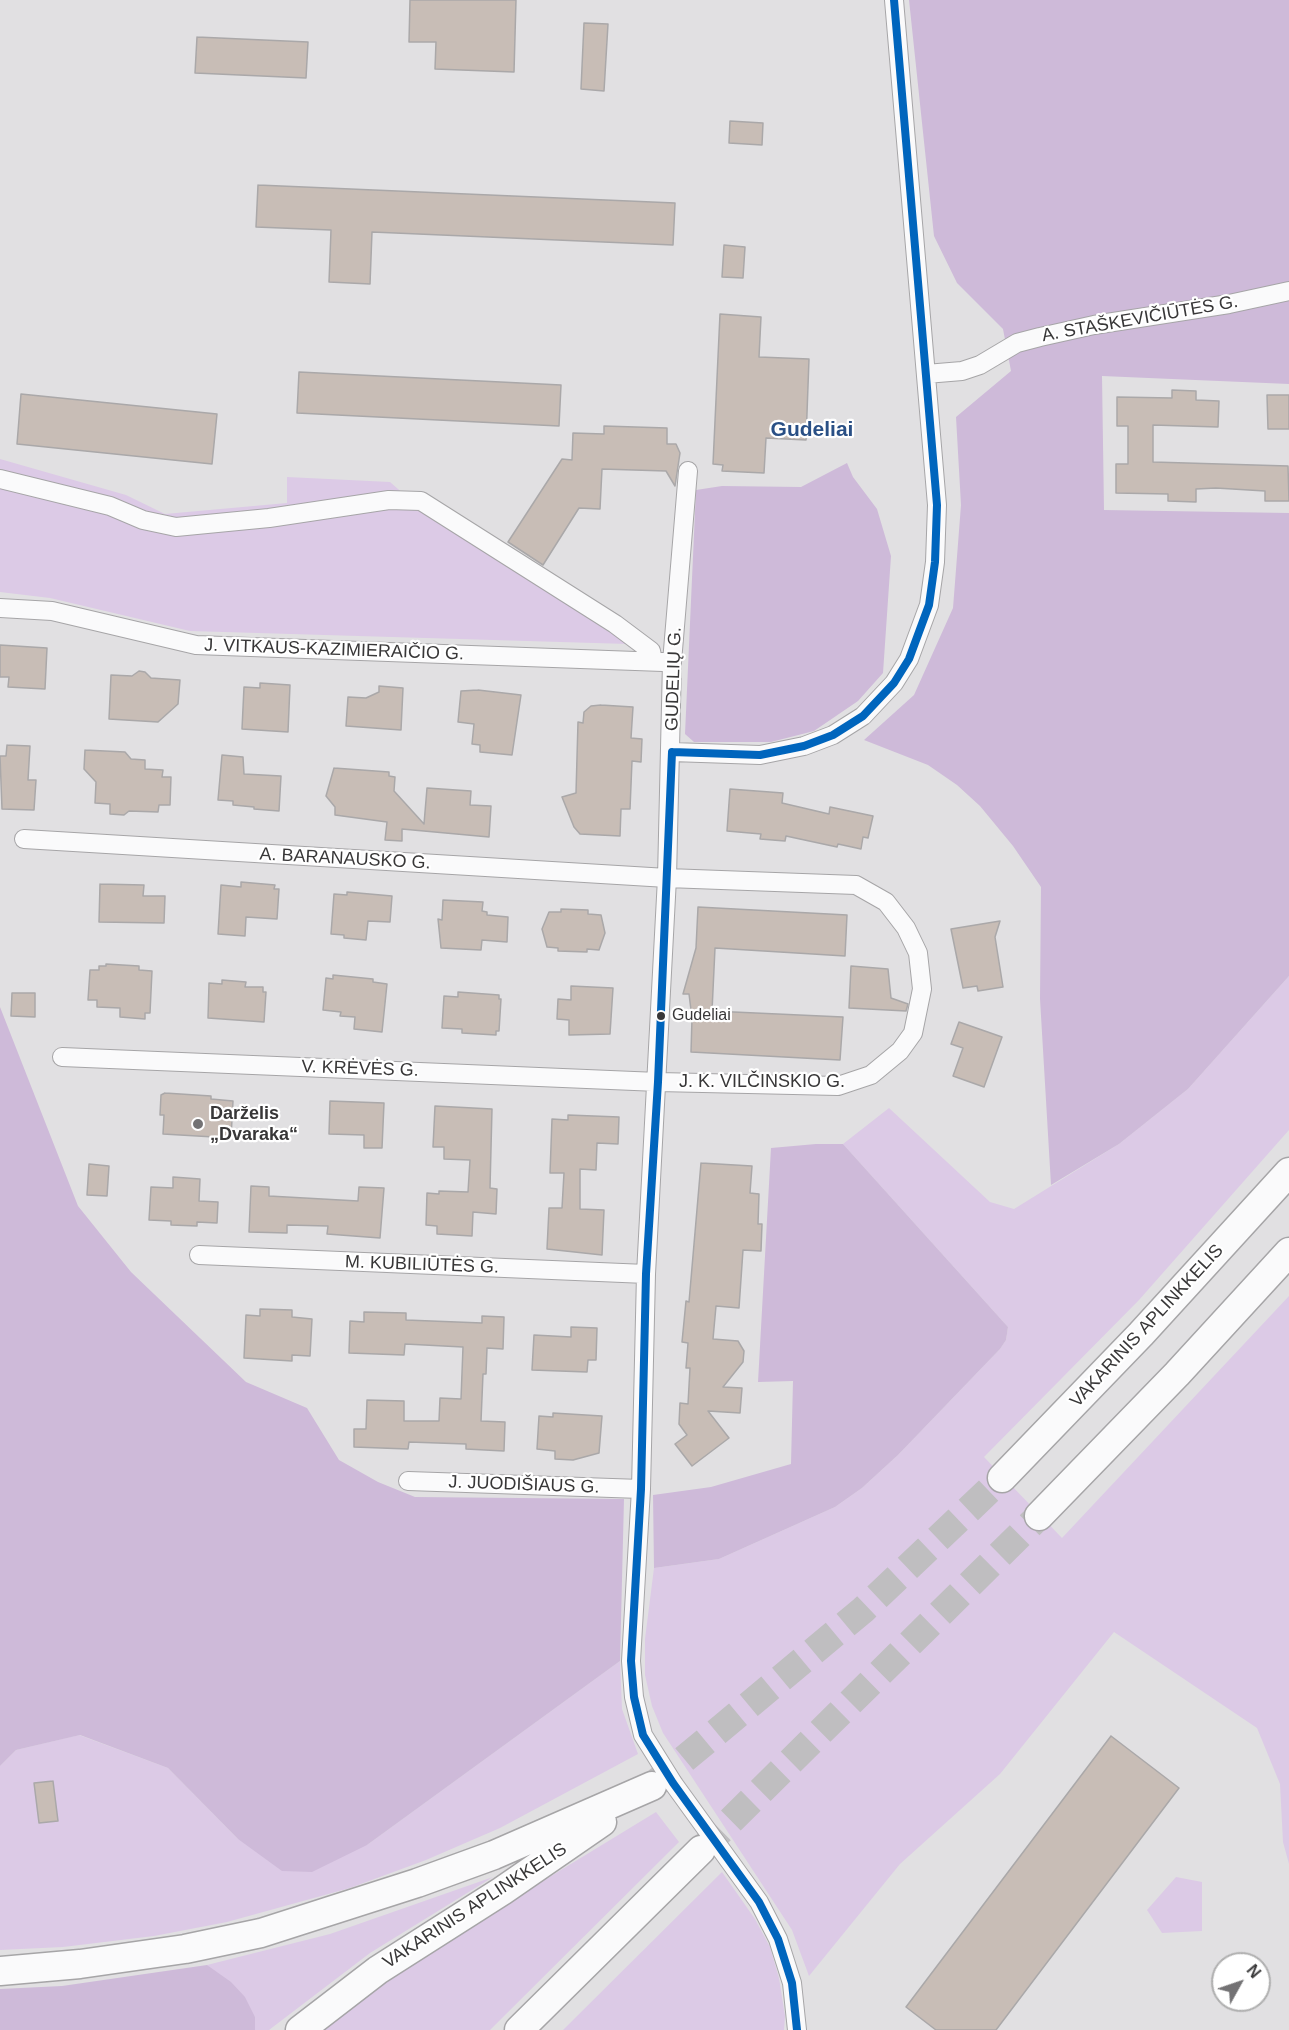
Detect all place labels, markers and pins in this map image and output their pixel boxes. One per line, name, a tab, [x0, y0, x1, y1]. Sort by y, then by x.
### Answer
place label: Gudeliai	[672, 1006, 731, 1026]
marker: Gudeliai	[655, 1010, 667, 1022]
place label: Darželis „Dvaraka“	[210, 1103, 298, 1146]
marker: Darželis „Dvaraka“	[191, 1117, 205, 1131]

